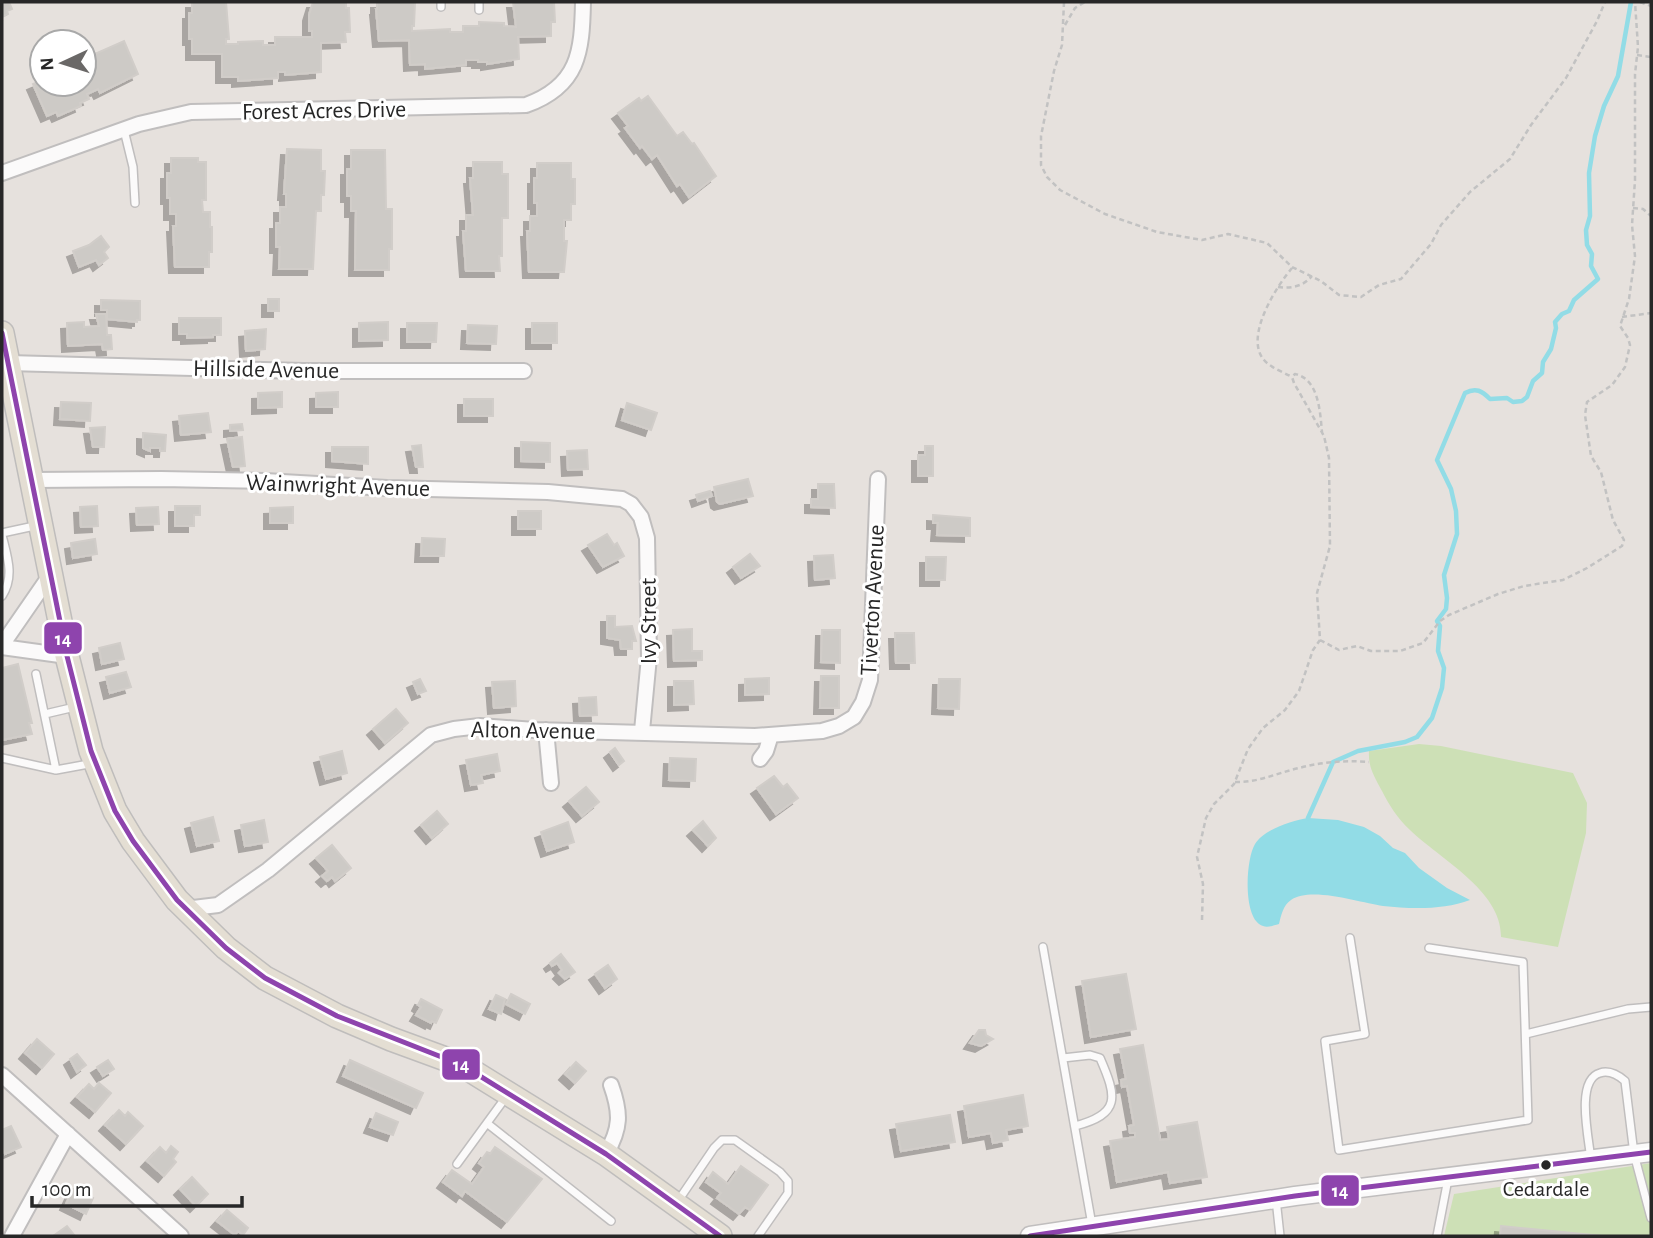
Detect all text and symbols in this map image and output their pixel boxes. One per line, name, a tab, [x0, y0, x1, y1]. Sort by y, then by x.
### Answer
north arrow	[28, 28, 98, 98]
text: N	[38, 57, 57, 71]
street label: Forest Acres Drive	[242, 98, 406, 124]
street label: Hillside Avenue	[193, 357, 339, 383]
street label: Wainwright Avenue	[245, 471, 431, 501]
street label: Tiverton Avenue	[857, 524, 889, 676]
street label: Ivy Street	[637, 577, 661, 664]
line badge: 14	[43, 621, 83, 655]
text: 14	[55, 630, 72, 649]
street label: Alton Avenue	[470, 718, 596, 744]
line badge: 14	[441, 1048, 481, 1081]
text: 14	[453, 1056, 470, 1075]
marker: Cedardale	[1539, 1158, 1553, 1172]
scale bar	[32, 1164, 242, 1208]
line badge: 14	[1320, 1174, 1360, 1207]
place label: Cedardale	[1503, 1178, 1589, 1200]
text: 100 m	[42, 1179, 92, 1200]
text: 14	[1332, 1182, 1349, 1201]

